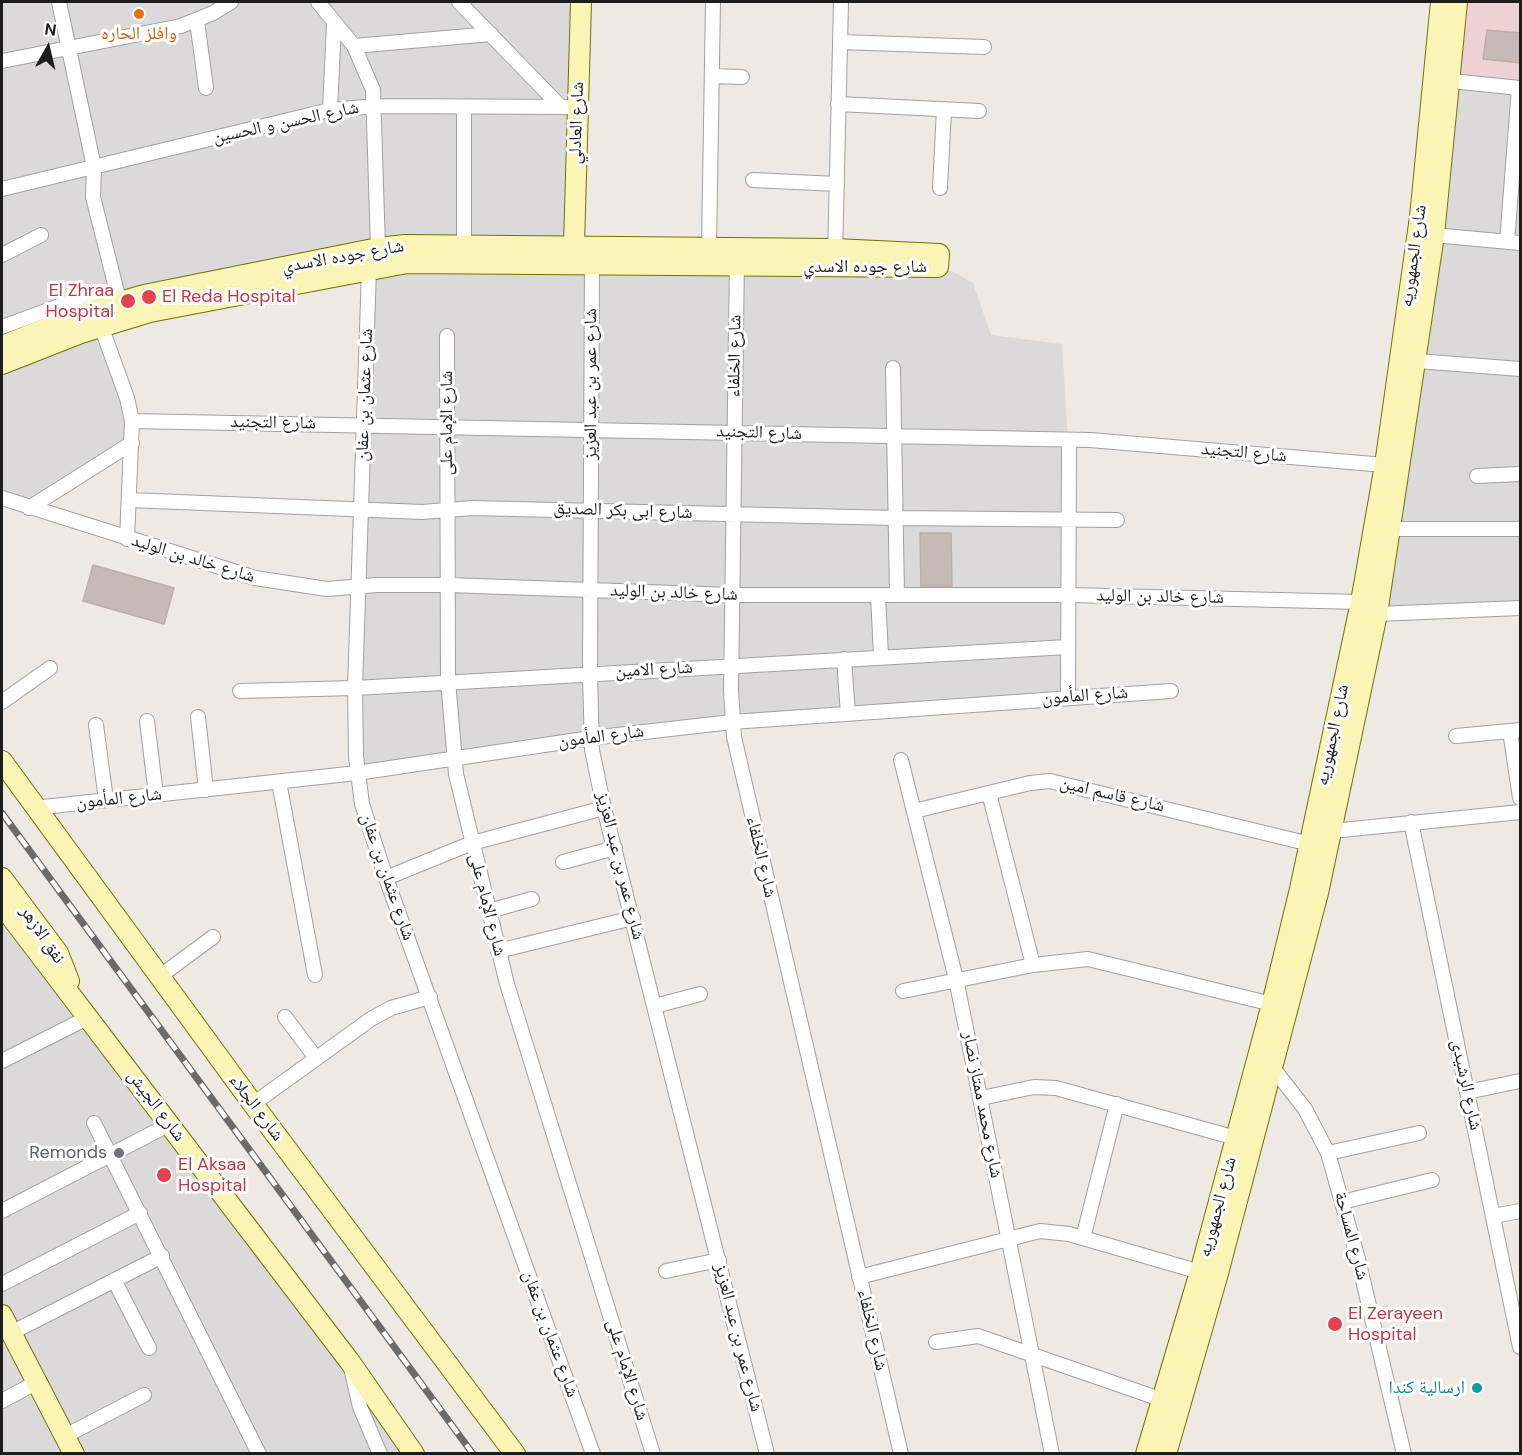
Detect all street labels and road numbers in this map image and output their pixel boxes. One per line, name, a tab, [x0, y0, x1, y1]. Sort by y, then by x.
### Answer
street label: شارع العادلي	[565, 81, 589, 165]
street label: شارع الحسن و الحسين	[211, 97, 361, 149]
street label: شارع الجمهوريه	[1396, 203, 1432, 309]
street label: شارع جوده الاسدي	[280, 236, 406, 278]
street label: شارع جوده الاسدي	[803, 256, 927, 278]
street label: شارع عمر بن عبد العزيز	[580, 308, 602, 460]
street label: شارع الخلفاء	[723, 314, 747, 398]
street label: شارع عثمان بن عفان	[352, 328, 378, 462]
street label: شارع الإمام على	[436, 371, 458, 475]
street label: شارع التجنيد	[230, 411, 316, 435]
street label: شارع التجنيد	[716, 421, 802, 445]
street label: شارع التجنيد	[1200, 439, 1288, 467]
street label: شارع ابى بكر الصديق	[553, 498, 693, 524]
street label: شارع خالد بن الوليد	[129, 530, 257, 588]
street label: شارع خالد بن الوليد	[610, 580, 738, 606]
street label: شارع خالد بن الوليد	[1096, 585, 1224, 609]
street label: شارع الامين	[615, 657, 693, 683]
street label: شارع المأمون	[1041, 682, 1129, 710]
street label: شارع الجمهوريه	[1312, 682, 1354, 788]
street label: شارع المأمون	[557, 721, 645, 753]
street label: شارع قاسم امين	[1058, 772, 1166, 818]
street label: شارع المأمون	[75, 784, 163, 814]
street label: شارع عمر بن عبد العزيز	[591, 790, 649, 942]
street label: شارع عثمان بن عفان	[355, 810, 419, 944]
street label: شارع الخلفاء	[741, 814, 781, 900]
street label: شارع الإمام على	[464, 852, 510, 958]
street label: نفق الازهر	[15, 902, 69, 968]
street label: شارع محمد ممتاز نصار	[957, 1030, 1007, 1180]
street label: شارع الرشيدى	[1446, 1038, 1486, 1132]
street label: شارع الجيش	[122, 1066, 190, 1146]
street label: شارع الجلاء	[224, 1070, 288, 1146]
street label: شارع الجمهوريه	[1194, 1154, 1242, 1260]
street label: شارع المساحة	[1329, 1189, 1373, 1283]
street label: شارع عمر بن عبد العزيز	[709, 1262, 767, 1414]
street label: شارع عثمان بن عفان	[517, 1268, 583, 1400]
street label: شارع الخلفاء	[852, 1287, 892, 1373]
street label: شارع الإمام على	[601, 1317, 653, 1423]

